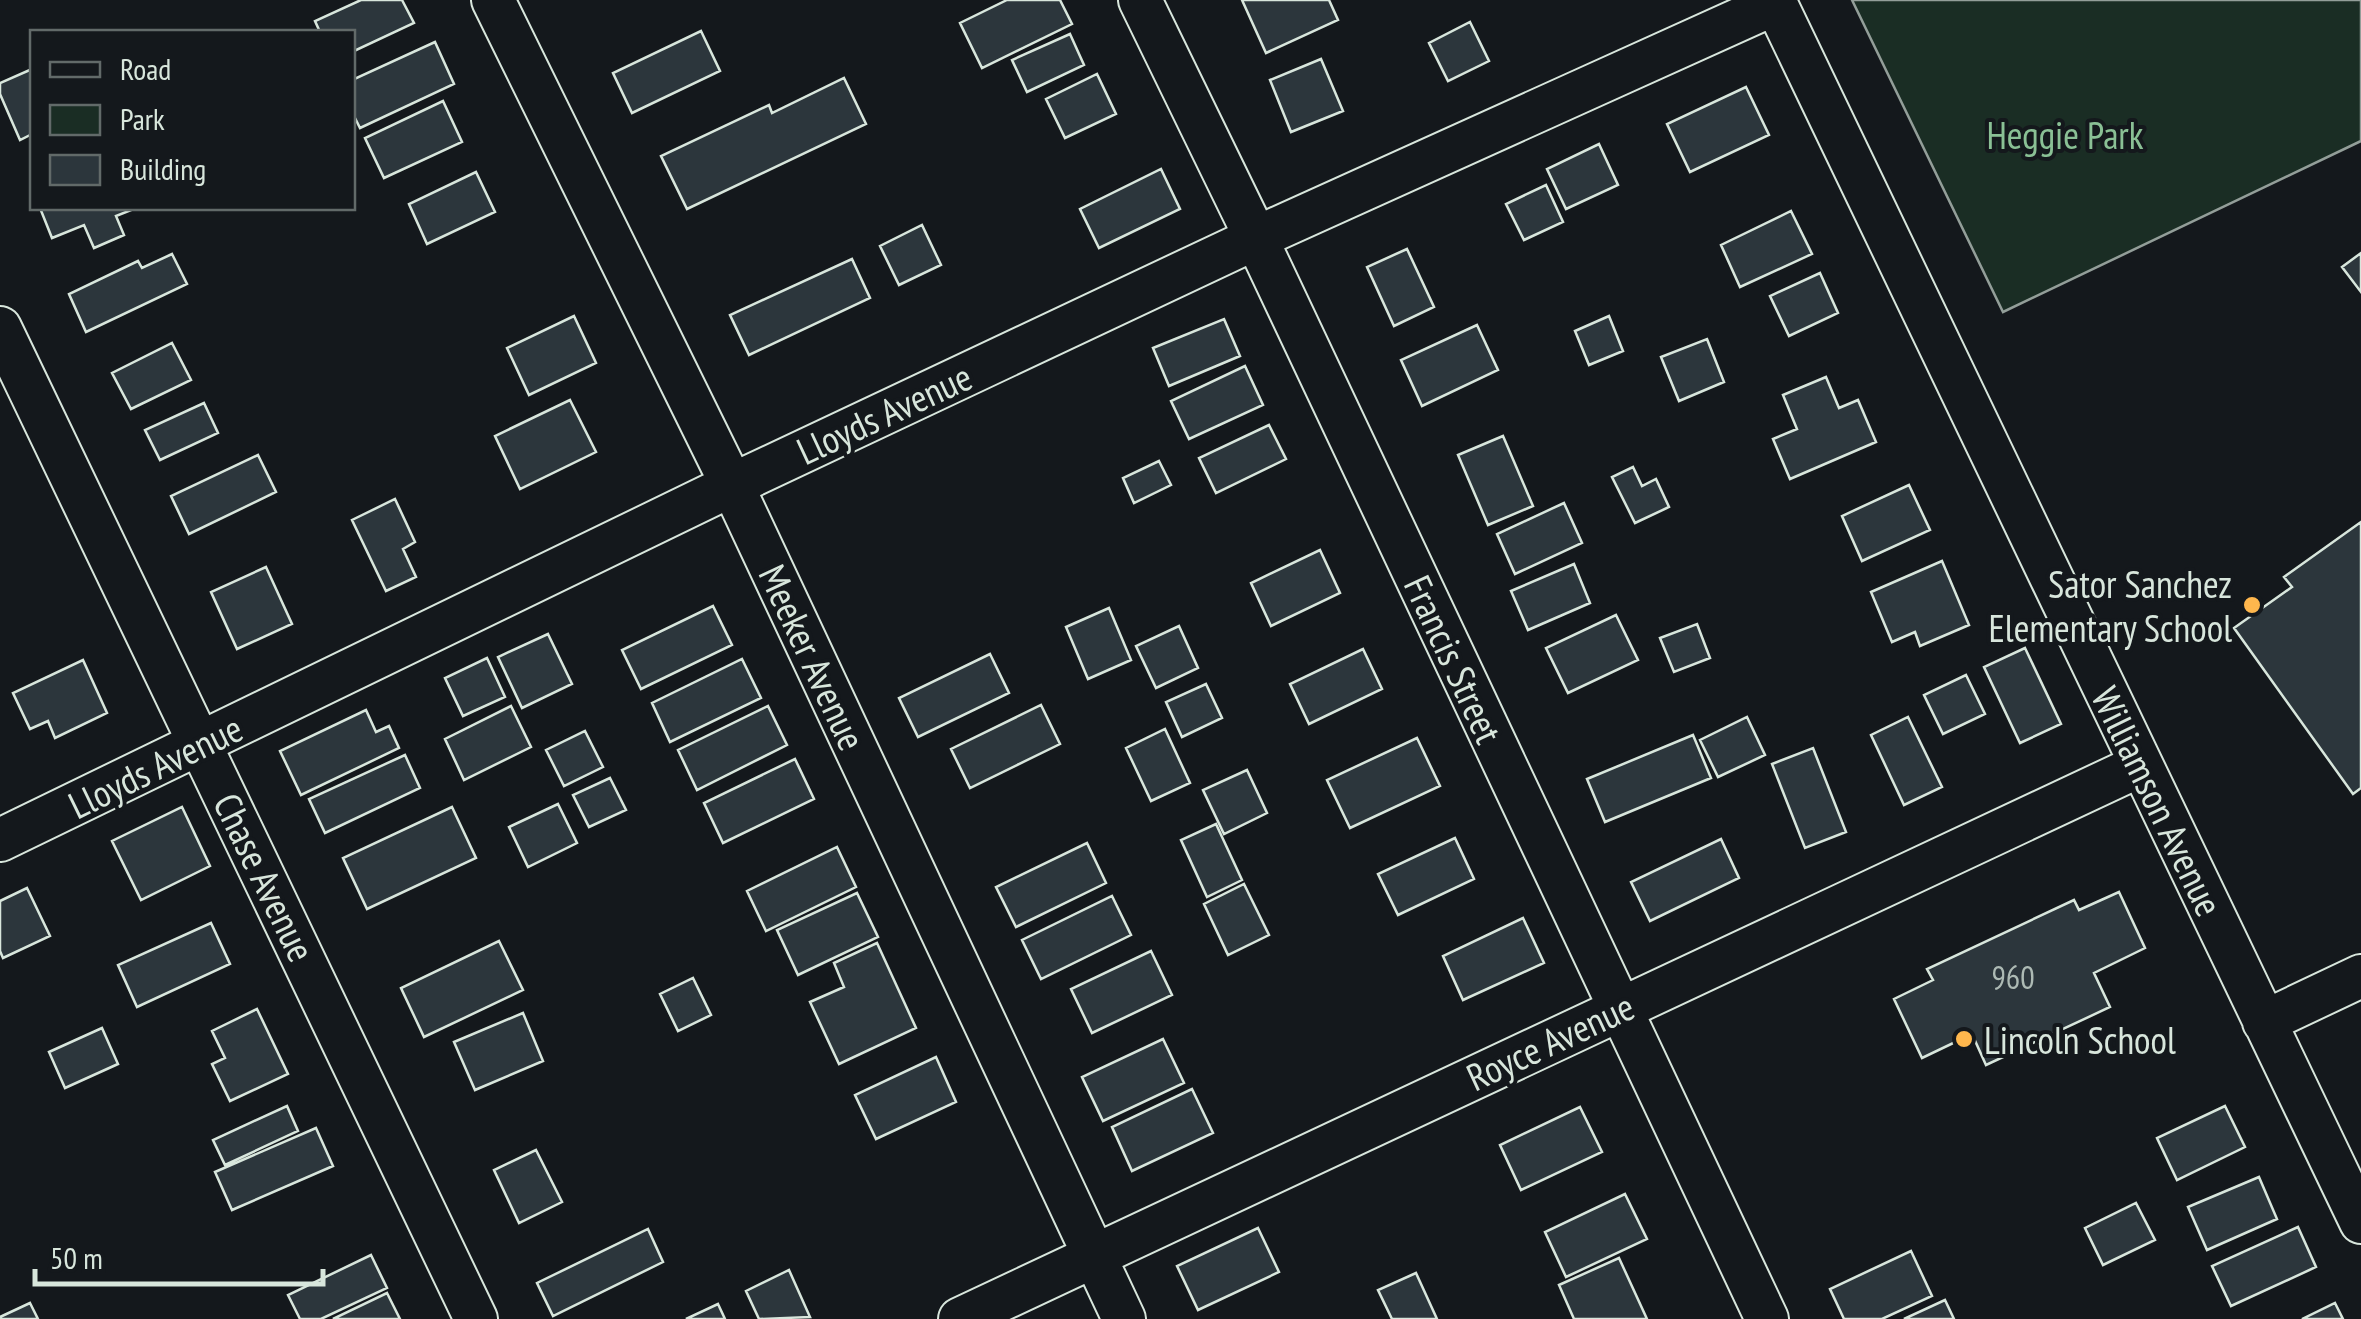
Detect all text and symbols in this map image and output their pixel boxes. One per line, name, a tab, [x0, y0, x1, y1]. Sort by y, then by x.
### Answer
legend	[30, 30, 355, 210]
text: Road	[120, 49, 171, 88]
text: Park	[120, 99, 165, 138]
park label: Heggie Park	[1986, 110, 2144, 159]
text: Building	[120, 149, 206, 188]
street label: Lloyds Avenue	[789, 351, 979, 475]
street label: Meeker Avenue	[749, 557, 877, 757]
place label: Sator Sanchez Elementary School	[1989, 559, 2232, 652]
street label: Francis Street	[1394, 567, 1514, 751]
marker: Sator Sanchez Elementary School	[2241, 594, 2263, 616]
street label: Williamson Avenue	[2081, 678, 2235, 924]
street label: Lloyds Avenue	[60, 703, 250, 829]
street label: Chase Avenue	[203, 785, 327, 969]
house number: 960	[1991, 956, 2035, 998]
street label: Royce Avenue	[1459, 981, 1641, 1101]
place label: Lincoln School	[1984, 1015, 2176, 1064]
marker: Lincoln School	[1953, 1028, 1975, 1050]
scale bar	[35, 1224, 322, 1286]
text: 50 m	[50, 1238, 103, 1277]

